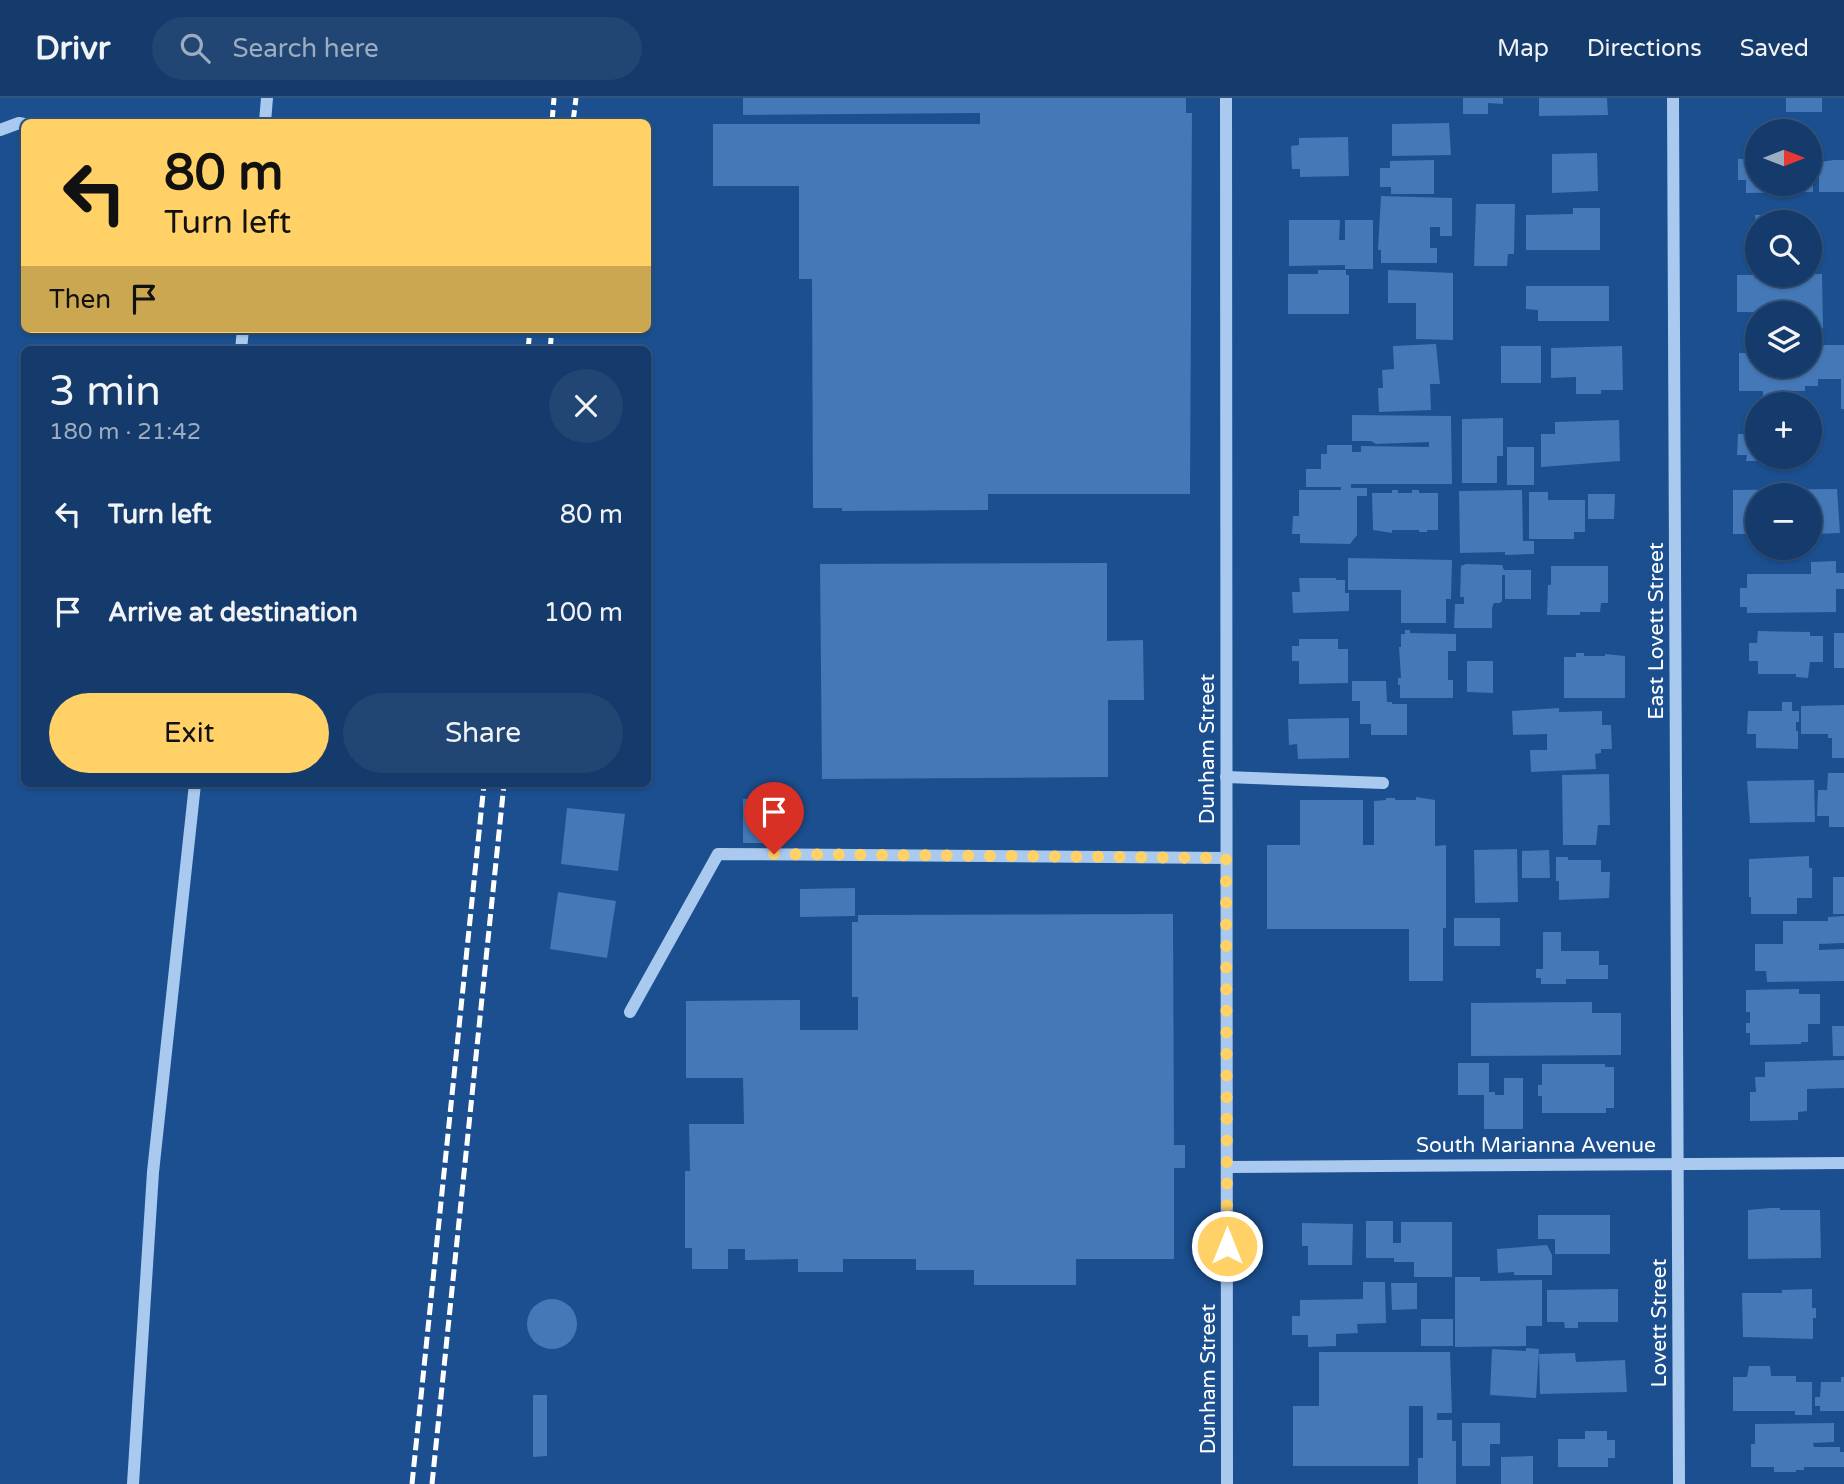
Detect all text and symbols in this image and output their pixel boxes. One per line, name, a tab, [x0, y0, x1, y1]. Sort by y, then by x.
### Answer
search box	[152, 17, 642, 80]
text: Drivr	[35, 29, 110, 68]
icon: search	[176, 29, 214, 67]
text: Search here	[232, 33, 379, 64]
text: Map	[1497, 34, 1549, 63]
text: Directions	[1587, 34, 1702, 63]
text: Saved	[1740, 34, 1809, 63]
north arrow	[1745, 119, 1822, 196]
map controls	[1745, 119, 1822, 560]
text: 80 m	[164, 144, 283, 203]
icon: left	[49, 147, 140, 238]
text: Turn left	[164, 204, 291, 242]
button: search	[1745, 210, 1822, 287]
icon: arrive	[125, 280, 163, 318]
text: Then	[49, 284, 111, 315]
button: layers	[1745, 301, 1822, 378]
text: 3 min	[49, 366, 161, 417]
button: close	[549, 369, 623, 443]
button: +	[1745, 392, 1822, 469]
text: 180 m · 21:42	[49, 418, 201, 446]
button: −	[1745, 483, 1822, 560]
icon: left	[49, 495, 87, 533]
text: Turn left	[108, 499, 211, 530]
text: 80 m	[560, 499, 623, 530]
street label: East Lovett Street	[1644, 542, 1669, 720]
icon: arrive	[49, 593, 87, 631]
text: Arrive at destination	[108, 597, 358, 628]
text: 100 m	[543, 597, 623, 628]
street label: Dunham Street	[1195, 674, 1220, 824]
button: Exit	[49, 693, 329, 773]
button: Share	[343, 693, 623, 773]
pin	[744, 782, 804, 854]
icon: arrive	[755, 793, 793, 831]
street label: South Marianna Avenue	[1416, 1133, 1656, 1158]
position arrow	[1190, 1209, 1264, 1283]
street label: Lovett Street	[1647, 1258, 1672, 1388]
street label: Dunham Street	[1196, 1304, 1221, 1454]

